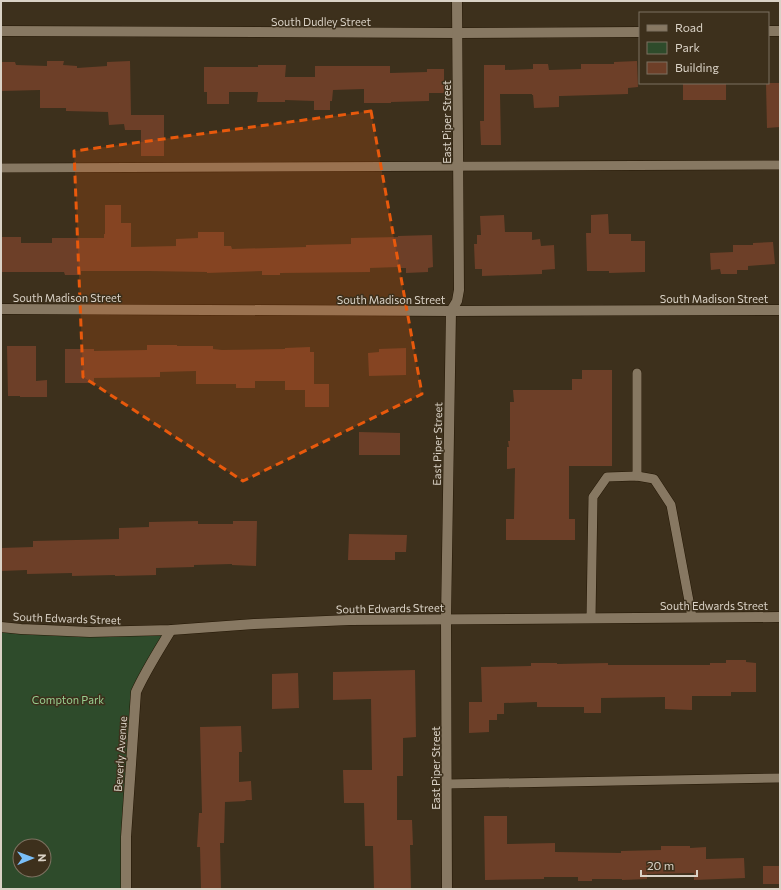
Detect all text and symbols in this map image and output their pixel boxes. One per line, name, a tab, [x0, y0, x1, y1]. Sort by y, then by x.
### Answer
legend	[639, 12, 769, 84]
street label: South Dudley Street	[271, 15, 371, 28]
text: Road	[675, 20, 703, 34]
text: Park	[675, 40, 701, 54]
text: Building	[675, 60, 719, 74]
street label: East Piper Street	[440, 80, 453, 164]
street label: South Madison Street	[13, 291, 122, 304]
street label: South Madison Street	[660, 292, 769, 305]
street label: South Madison Street	[337, 293, 446, 306]
street label: East Piper Street	[430, 402, 444, 486]
street label: South Edwards Street	[660, 599, 769, 612]
street label: South Edwards Street	[336, 601, 445, 615]
street label: South Edwards Street	[13, 610, 122, 626]
park label: Compton Park	[32, 693, 104, 706]
street label: Beverly Avenue	[111, 716, 129, 792]
street label: East Piper Street	[429, 726, 442, 810]
north arrow	[12, 838, 52, 878]
scale bar	[641, 852, 697, 878]
text: N	[36, 854, 49, 862]
text: 20 m	[647, 858, 674, 872]

